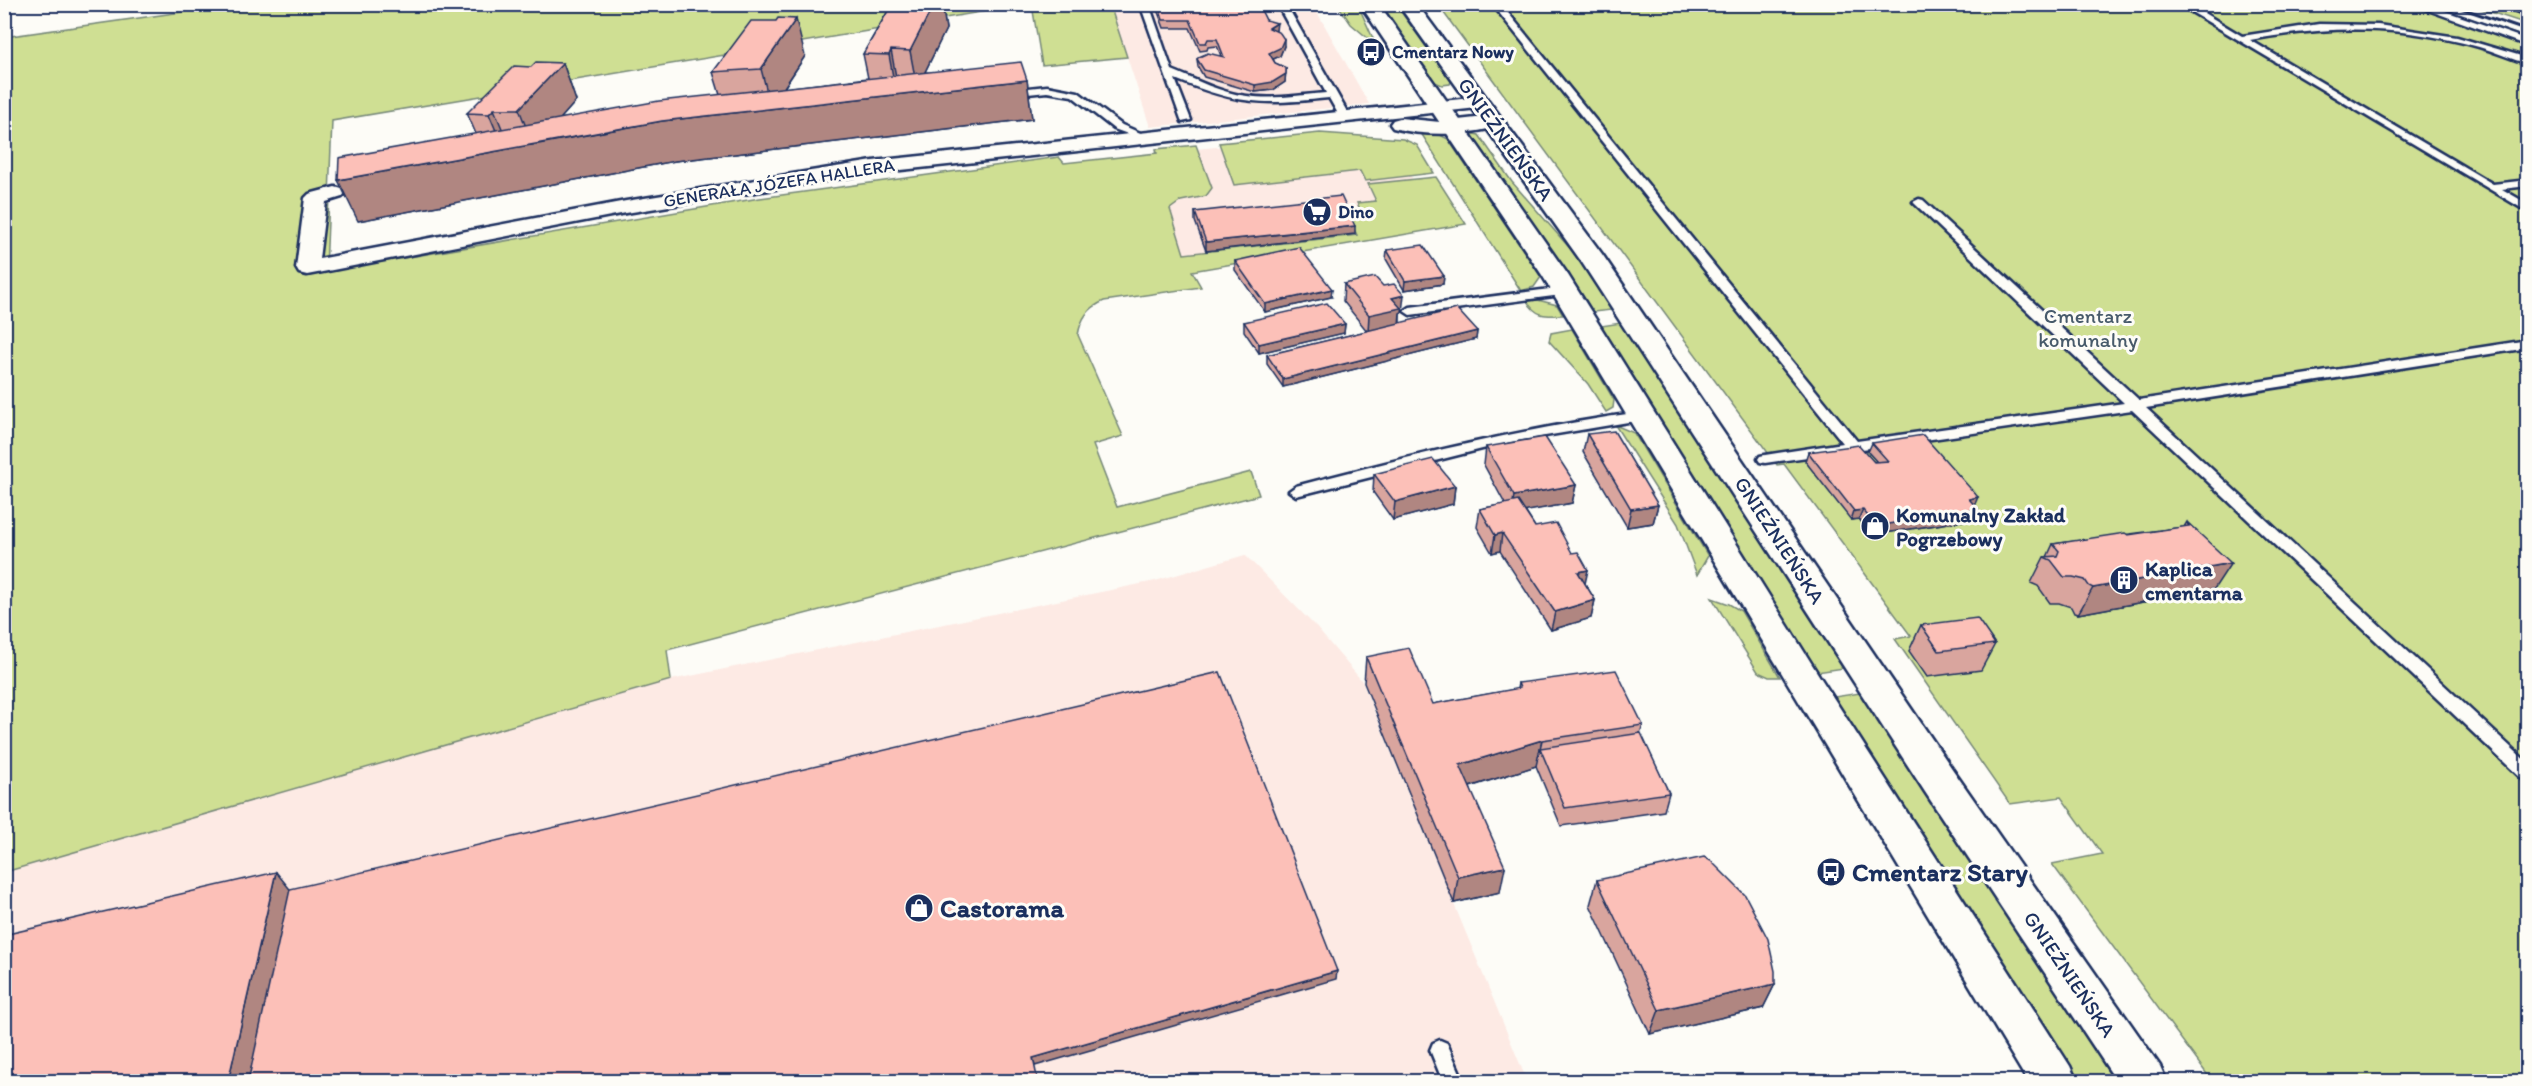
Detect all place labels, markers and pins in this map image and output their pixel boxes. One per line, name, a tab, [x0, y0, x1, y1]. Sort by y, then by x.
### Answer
bus stop icon: Cmentarz Nowy	[1355, 36, 1387, 68]
place label: Cmentarz Nowy	[1392, 41, 1514, 63]
supermarket icon: Dino	[1301, 196, 1333, 228]
place label: Dino	[1338, 201, 1374, 223]
place label: Komunalny Zakład Pogrzebowy	[1896, 502, 2066, 552]
shop icon: Komunalny Zakład Pogrzebowy	[1859, 510, 1891, 542]
place label: Kaplica cmentarna	[2145, 556, 2244, 605]
building icon: Kaplica cmentarna	[2108, 564, 2140, 596]
bus stop icon: Cmentarz Stary	[1815, 856, 1847, 888]
place label: Cmentarz Stary	[1852, 856, 2028, 888]
shop icon: Castorama	[903, 892, 935, 924]
place label: Castorama	[940, 892, 1064, 924]

